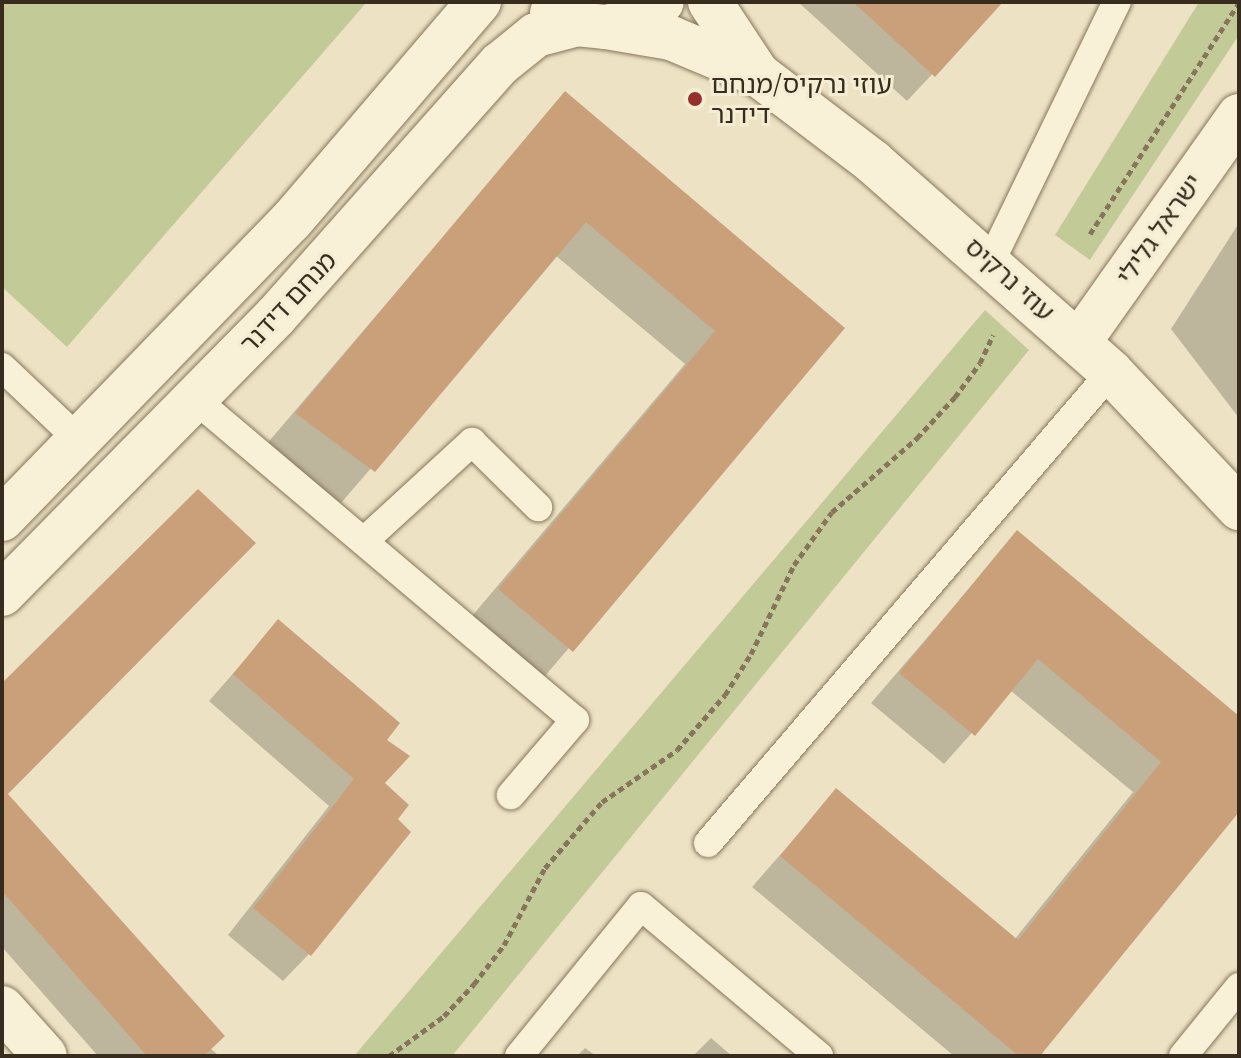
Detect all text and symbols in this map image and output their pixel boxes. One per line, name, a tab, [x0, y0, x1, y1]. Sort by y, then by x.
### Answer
place label: עוזי נרקיס/מנחם דידנר	[711, 68, 892, 130]
marker: עוזי נרקיס/מנחם דידנר	[686, 90, 704, 108]
street label: ישראל גלילי	[1110, 168, 1208, 290]
street label: עוזי נרקיס	[959, 231, 1061, 327]
street label: מנחם דידנר	[233, 245, 343, 359]

